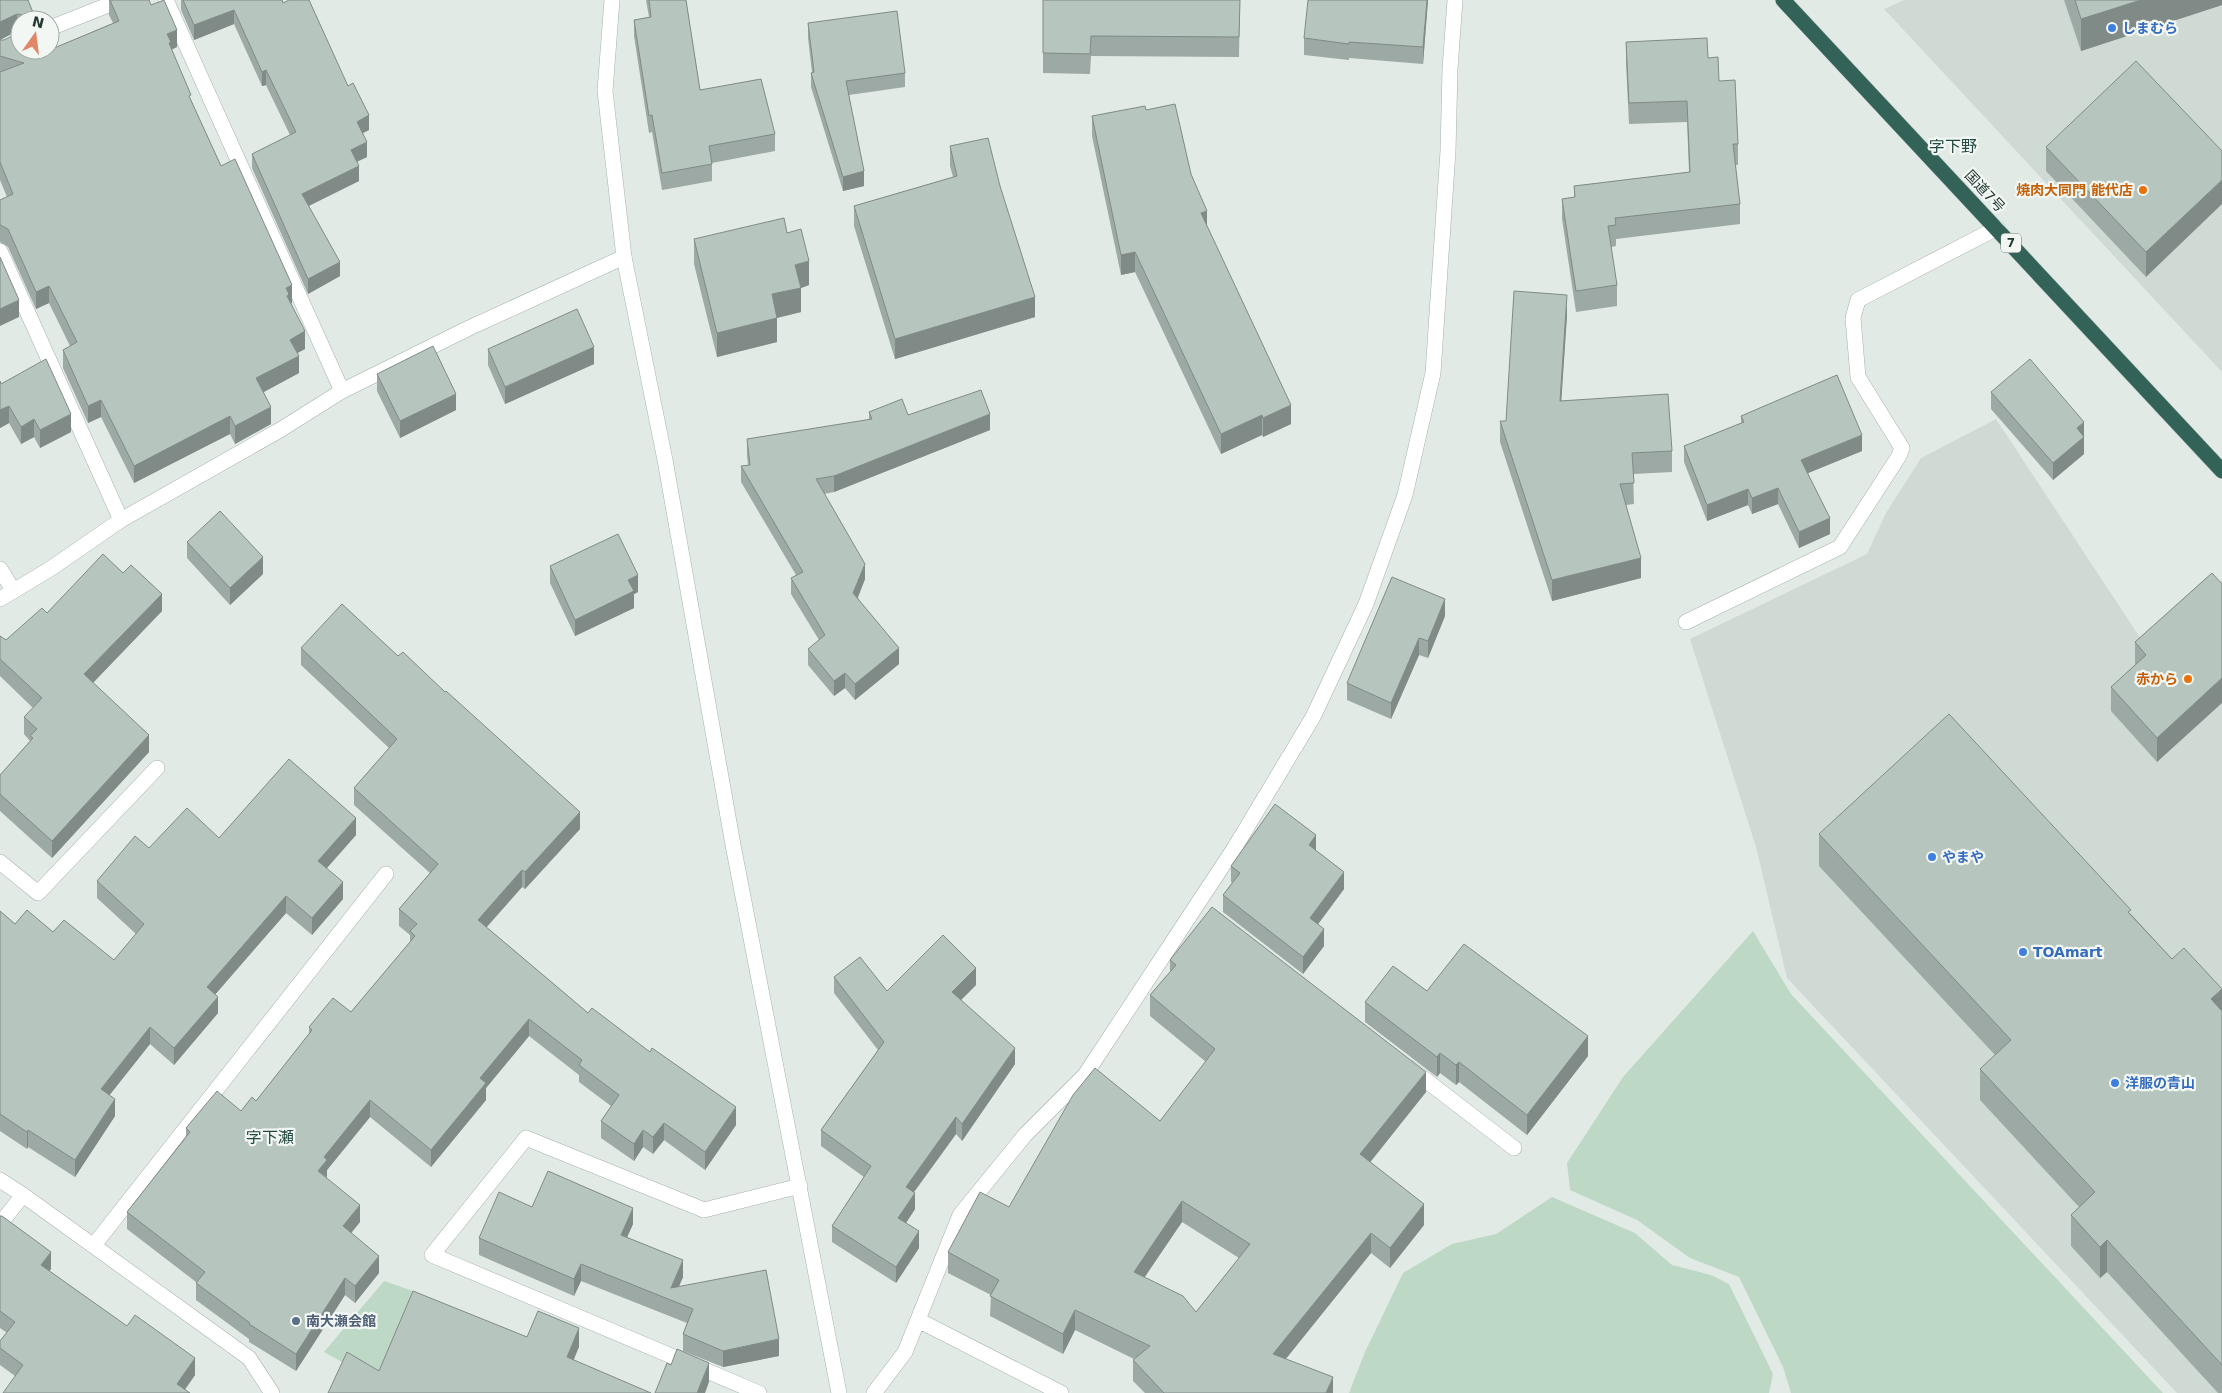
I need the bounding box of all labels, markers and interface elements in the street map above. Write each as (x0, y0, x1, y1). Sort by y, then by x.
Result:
north arrow (10, 10, 60, 60)
text: N (31, 13, 46, 32)
place label: しまむら (2122, 20, 2178, 36)
marker: しまむら (2106, 22, 2118, 34)
district label: 字下野 (1929, 137, 1977, 156)
street label: 国道7号 (1962, 167, 2008, 215)
place label: 焼肉大同門 能代店 (2016, 182, 2133, 198)
marker: 焼肉大同門 能代店 (2137, 184, 2149, 196)
road number: 7 (2001, 234, 2021, 252)
place label: 赤から (2136, 671, 2178, 687)
marker: 赤から (2182, 673, 2194, 685)
place label: やまや (1942, 849, 1984, 865)
marker: やまや (1926, 851, 1938, 863)
place label: TOAmart (2033, 944, 2103, 960)
marker: TOAmart (2017, 946, 2029, 958)
place label: 洋服の青山 (2125, 1075, 2195, 1091)
marker: 洋服の青山 (2109, 1077, 2121, 1089)
district label: 字下瀬 (246, 1128, 294, 1147)
place label: 南大瀬会館 (306, 1313, 376, 1329)
marker: 南大瀬会館 (290, 1315, 302, 1327)

